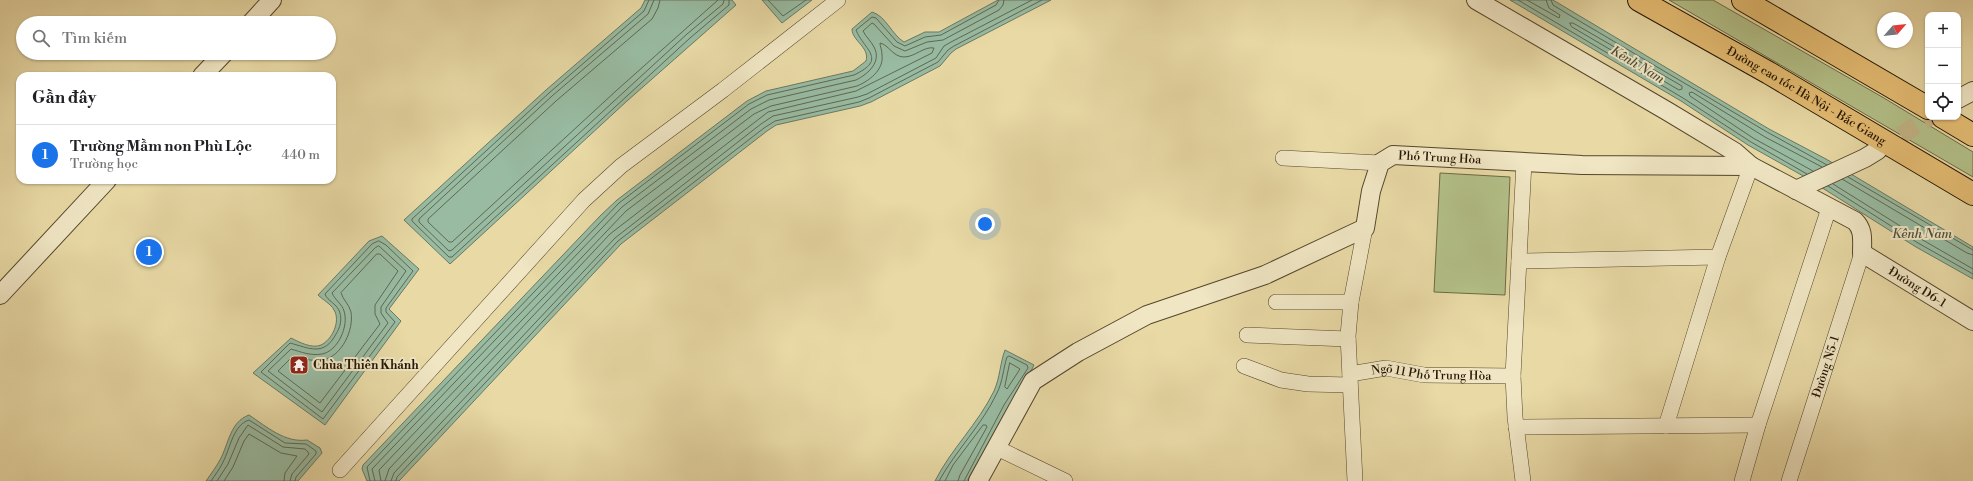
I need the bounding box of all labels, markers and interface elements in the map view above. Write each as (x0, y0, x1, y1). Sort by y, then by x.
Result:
north arrow (1877, 12, 1913, 48)
map controls (1925, 12, 1961, 120)
button: + (1925, 12, 1961, 48)
search box (16, 16, 336, 60)
icon: search (30, 27, 52, 49)
text: Tìm kiếm (62, 29, 127, 48)
water label: Kênh Nam (1608, 43, 1668, 87)
street label: Đường cao tốc Hà Nội - Bắc Giang (1724, 44, 1889, 149)
button: − (1925, 48, 1961, 84)
button: locate (1925, 84, 1961, 120)
text: Gần đây (32, 87, 96, 109)
text: Trường Mầm non Phù Lộc (70, 137, 252, 156)
text: 1 (42, 147, 48, 163)
text: 440 m (282, 147, 320, 163)
street label: Phố Trung Hòa (1398, 148, 1483, 168)
text: Trường học (70, 156, 138, 172)
your location (975, 214, 995, 234)
water label: Kênh Nam (1892, 226, 1952, 242)
pin: 1 (136, 237, 162, 267)
street label: Đường D6-1 (1885, 264, 1950, 311)
street label: Đường N5-1 (1809, 333, 1843, 400)
temple icon: Chùa Thiên Khánh (288, 354, 310, 376)
place label: Chùa Thiên Khánh (313, 358, 419, 373)
street label: Ngõ 11 Phố Trung Hòa (1370, 361, 1492, 384)

